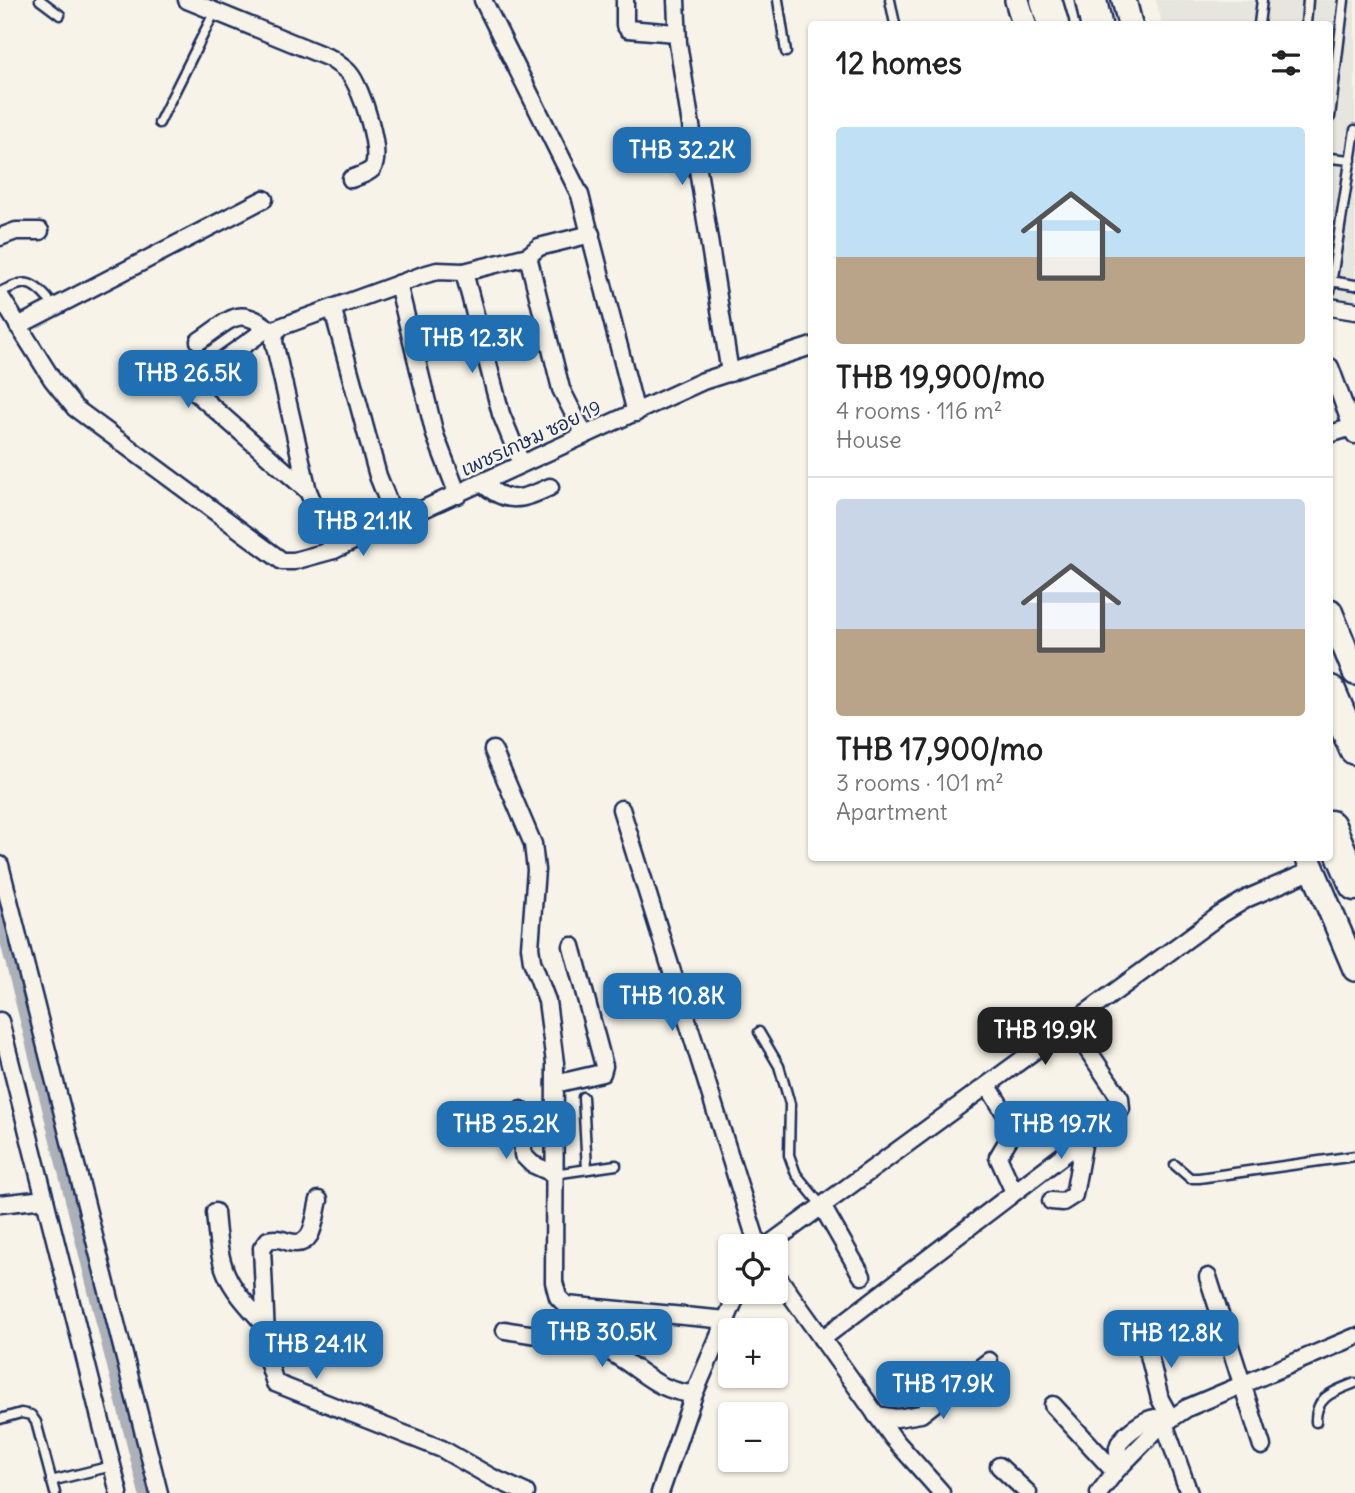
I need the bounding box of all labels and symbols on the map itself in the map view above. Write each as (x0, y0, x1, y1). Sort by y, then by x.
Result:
pin: THB 32.2K (602, 128, 762, 187)
pin: THB 12.3K (392, 316, 552, 375)
pin: THB 26.5K (108, 350, 268, 410)
street label: เพชรเกษม ซอย 19 (457, 395, 605, 481)
pin: THB 21.1K (283, 498, 443, 558)
pin: THB 10.8K (592, 974, 752, 1033)
pin: THB 19.9K (965, 1007, 1125, 1067)
pin: THB 25.2K (426, 1102, 586, 1161)
pin: THB 19.7K (981, 1102, 1141, 1161)
pin: THB 30.5K (522, 1310, 682, 1369)
pin: THB 12.8K (1091, 1310, 1251, 1370)
pin: THB 24.1K (236, 1322, 396, 1381)
pin: THB 17.9K (863, 1362, 1023, 1421)

